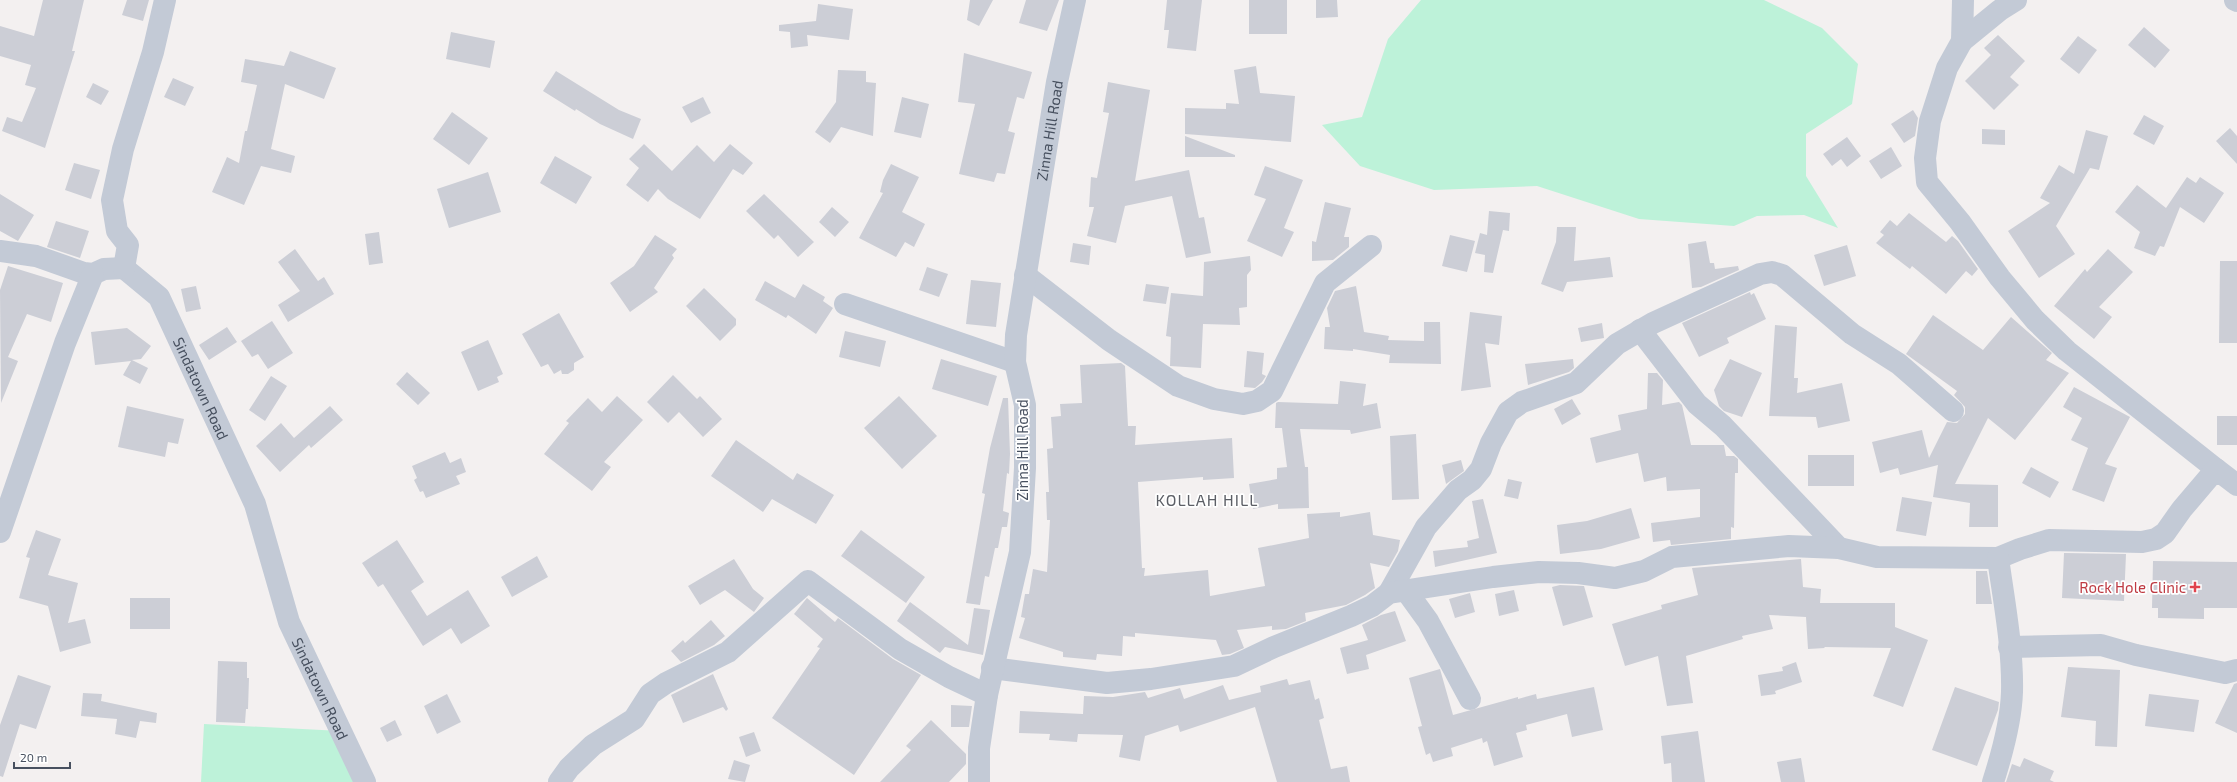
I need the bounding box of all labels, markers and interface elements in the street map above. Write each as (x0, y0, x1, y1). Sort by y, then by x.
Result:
street label: Zinna Hill Road (1032, 79, 1066, 182)
street label: Sindatown Road (170, 334, 233, 442)
street label: Zinna Hill Road (1013, 399, 1031, 501)
district label: KOLLAH HILL (1156, 490, 1258, 509)
place label: Rock Hole Clinic (2079, 578, 2186, 596)
marker: Rock Hole Clinic (2189, 581, 2201, 593)
street label: Sindatown Road (289, 634, 353, 742)
scale bar (14, 744, 70, 770)
text: 20 m (20, 750, 47, 764)

